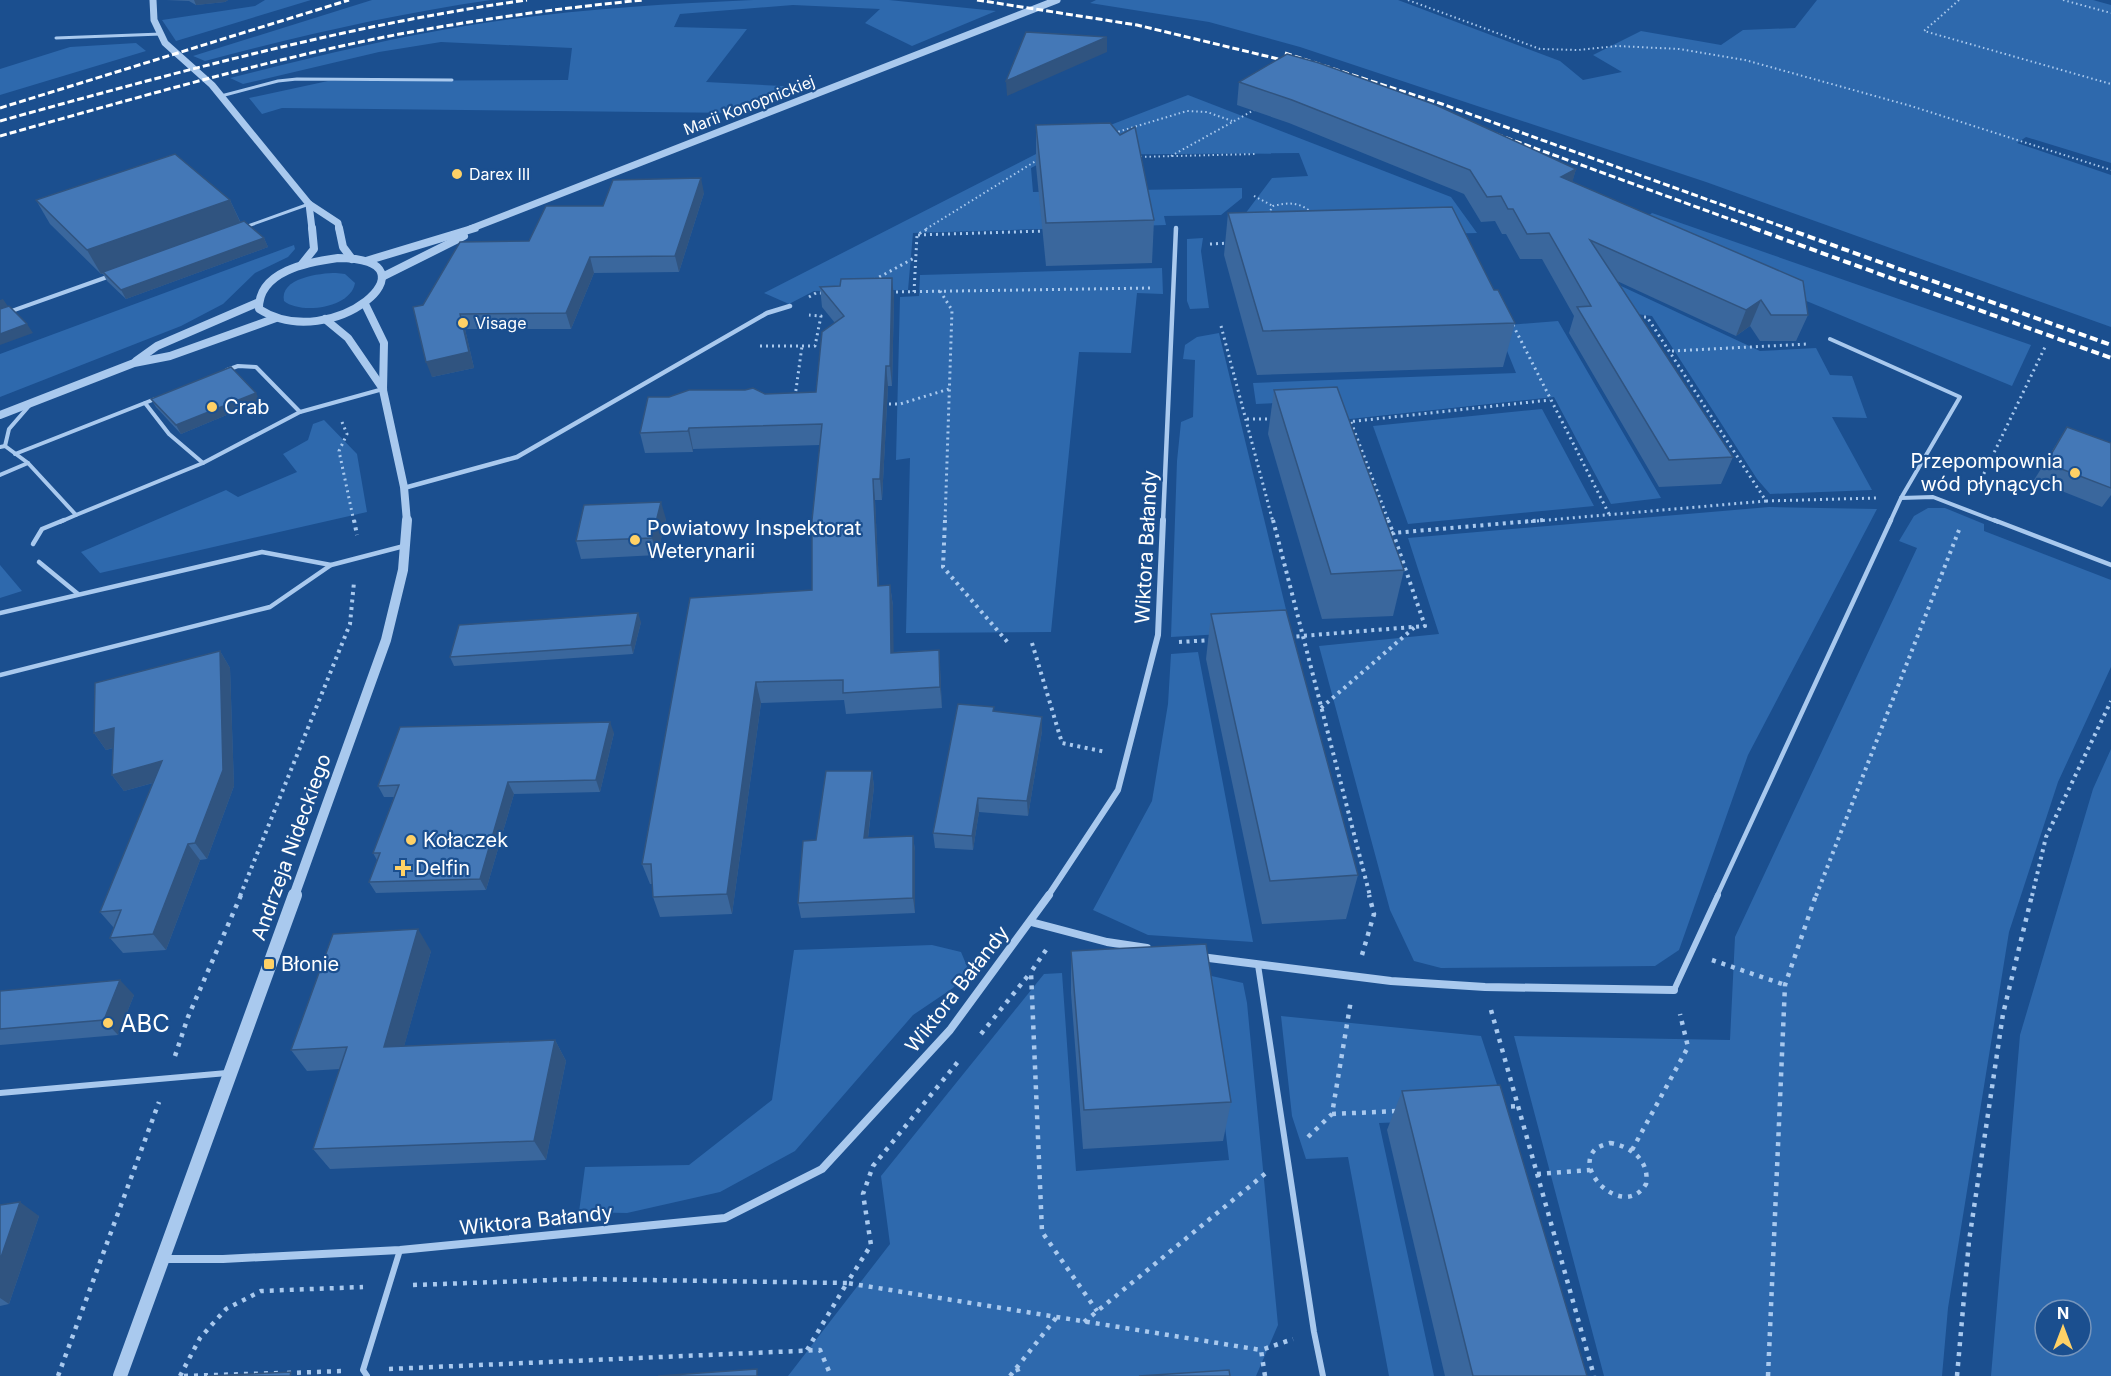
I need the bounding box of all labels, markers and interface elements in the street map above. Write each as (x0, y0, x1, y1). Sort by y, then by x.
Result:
street label: Marii Konopnickiej (681, 71, 817, 139)
place label: Darex III (469, 164, 530, 184)
marker: Darex III (450, 167, 464, 181)
place label: Visage (475, 313, 526, 333)
marker: Visage (456, 316, 470, 330)
place label: Crab (224, 395, 270, 419)
marker: Crab (205, 400, 219, 414)
place label: Przepompownia wód płynących (1910, 449, 2063, 496)
marker: Przepompownia wód płynących (2068, 466, 2082, 480)
street label: Wiktora Bałandy (1130, 469, 1162, 625)
place label: Powiatowy Inspektorat Weterynarii (647, 516, 862, 563)
marker: Powiatowy Inspektorat Weterynarii (628, 533, 642, 547)
street label: Andrzeja Nideckiego (246, 751, 336, 943)
place label: Kołaczek (423, 828, 508, 852)
marker: Kołaczek (404, 833, 418, 847)
place label: Delfin (415, 856, 470, 880)
marker: Delfin (396, 861, 410, 875)
street label: Wiktora Bałandy (900, 921, 1014, 1057)
place label: Błonie (281, 952, 339, 976)
marker: Błonie (262, 957, 276, 971)
place label: ABC (120, 1009, 170, 1038)
marker: ABC (101, 1016, 115, 1030)
street label: Wiktora Bałandy (458, 1200, 614, 1240)
north arrow (2033, 1298, 2093, 1358)
text: N (2057, 1303, 2069, 1323)

